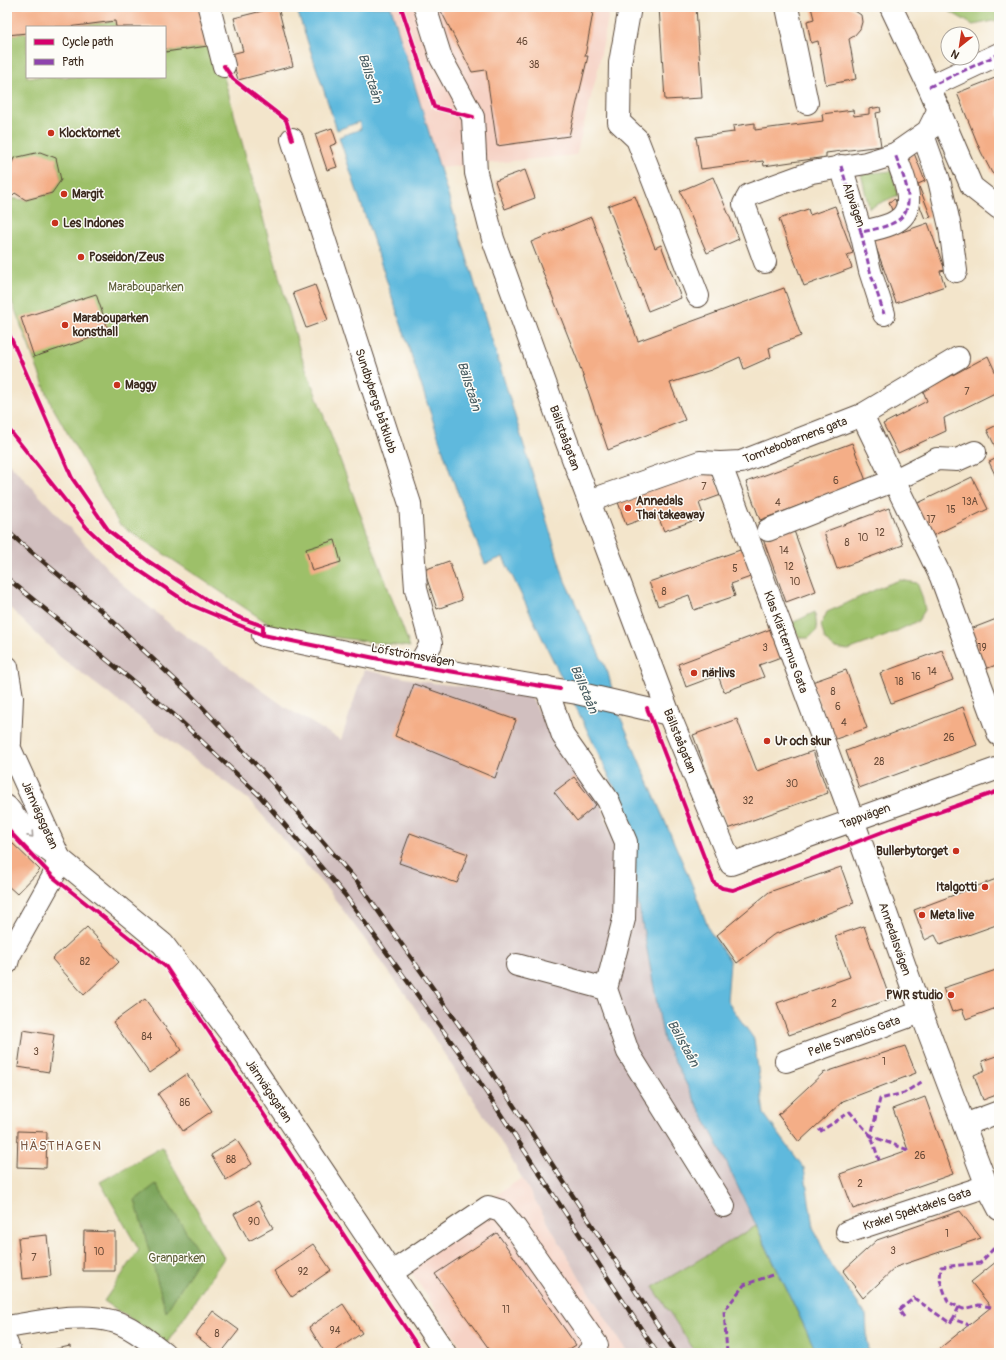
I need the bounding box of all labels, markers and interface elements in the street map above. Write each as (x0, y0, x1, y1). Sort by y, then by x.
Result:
legend (26, 26, 166, 78)
north arrow (940, 26, 980, 66)
text: Cycle path (62, 35, 114, 50)
house number: 46 (516, 36, 528, 48)
text: N (948, 46, 962, 62)
water label: Bällstaån (355, 52, 386, 106)
text: Path (62, 55, 84, 70)
house number: 38 (529, 59, 539, 71)
place label: Klocktornet (59, 126, 121, 141)
marker: Klocktornet (46, 128, 56, 138)
street label: Alpvägen (839, 181, 868, 230)
place label: Margit (72, 187, 105, 202)
marker: Margit (59, 189, 69, 199)
place label: Les Indones (63, 216, 125, 231)
marker: Les Indones (50, 218, 60, 228)
place label: Poseidon/Zeus (89, 250, 165, 265)
marker: Poseidon/Zeus (76, 252, 86, 262)
park label: Marabouparken (108, 280, 184, 295)
place label: Marabouparken konsthall (72, 311, 149, 340)
marker: Marabouparken konsthall (60, 320, 70, 330)
street label: Sundbybergs båtklubb (351, 347, 400, 456)
water label: Bällstaån (454, 360, 485, 414)
place label: Maggy (125, 378, 157, 393)
marker: Maggy (112, 380, 122, 390)
house number: 7 (964, 386, 970, 398)
street label: Bällstaågatan (546, 404, 583, 473)
street label: Tomtebobarnens gata (741, 414, 850, 467)
house number: 6 (833, 475, 839, 487)
house number: 7 (701, 481, 707, 493)
place label: Annedals Thai takeaway (635, 494, 705, 523)
house number: 13A (962, 496, 978, 508)
house number: 4 (775, 497, 781, 509)
marker: Annedals Thai takeaway (623, 503, 633, 513)
house number: 15 (946, 504, 956, 516)
house number: 17 (926, 514, 936, 526)
house number: 12 (875, 527, 885, 539)
house number: 10 (858, 532, 869, 544)
house number: 8 (844, 537, 850, 549)
house number: 14 (779, 545, 789, 557)
house number: 12 (784, 561, 794, 573)
house number: 5 (732, 563, 738, 575)
house number: 10 (790, 576, 801, 588)
house number: 8 (661, 586, 667, 598)
street label: Klas Klättermus Gata (760, 589, 811, 696)
street label: Löfströmsvägen (370, 641, 456, 670)
house number: 3 (762, 642, 768, 654)
house number: 19 (977, 642, 987, 654)
water label: Bällstaån (567, 663, 602, 717)
place label: närlivs (702, 666, 736, 681)
house number: 14 (927, 666, 937, 678)
marker: närlivs (689, 668, 699, 678)
house number: 16 (911, 671, 921, 683)
house number: 18 (895, 676, 903, 688)
house number: 8 (830, 686, 836, 698)
house number: 6 (835, 701, 841, 713)
street label: Bällstaågatan (660, 707, 699, 776)
house number: 4 (841, 717, 847, 729)
house number: 26 (943, 732, 955, 744)
place label: Ur och skur (775, 734, 832, 749)
marker: Ur och skur (762, 736, 772, 746)
house number: 28 (874, 756, 884, 768)
house number: 30 (786, 778, 798, 790)
street label: Järnvägsgatan (18, 779, 61, 852)
house number: 32 (742, 795, 754, 807)
street label: Tappvägen (838, 800, 893, 832)
one-way arrow (26, 830, 33, 838)
place label: Bullerbytorget (876, 844, 949, 859)
marker: Bullerbytorget (951, 846, 961, 856)
place label: Italgotti (936, 880, 977, 895)
marker: Italgotti (980, 882, 990, 892)
street label: Annedalsvägen (875, 901, 914, 978)
place label: Meta live (930, 908, 975, 923)
marker: Meta live (917, 910, 927, 920)
house number: 82 (80, 956, 91, 968)
place label: PWR studio (886, 988, 944, 1003)
marker: PWR studio (946, 990, 956, 1000)
house number: 2 (831, 998, 837, 1010)
street label: Pelle Svanslös Gata (806, 1013, 903, 1060)
water label: Bällstaån (664, 1017, 703, 1070)
house number: 84 (142, 1031, 153, 1043)
house number: 3 (33, 1046, 39, 1058)
house number: 1 (882, 1056, 886, 1068)
street label: Järnvägsgatan (242, 1057, 295, 1126)
house number: 86 (180, 1097, 191, 1109)
district label: HÄSTHAGEN (20, 1138, 102, 1154)
house number: 26 (914, 1150, 926, 1162)
house number: 88 (226, 1154, 236, 1166)
house number: 2 (857, 1178, 863, 1190)
street label: Krakel Spektakels Gata (861, 1185, 974, 1234)
house number: 90 (248, 1216, 260, 1228)
house number: 1 (945, 1228, 949, 1240)
house number: 3 (890, 1245, 896, 1257)
house number: 10 (94, 1246, 105, 1258)
park label: Granparken (148, 1251, 206, 1266)
house number: 7 (31, 1252, 37, 1264)
house number: 92 (298, 1266, 309, 1278)
house number: 11 (502, 1304, 510, 1316)
house number: 94 (330, 1325, 341, 1337)
house number: 8 (214, 1328, 220, 1340)

